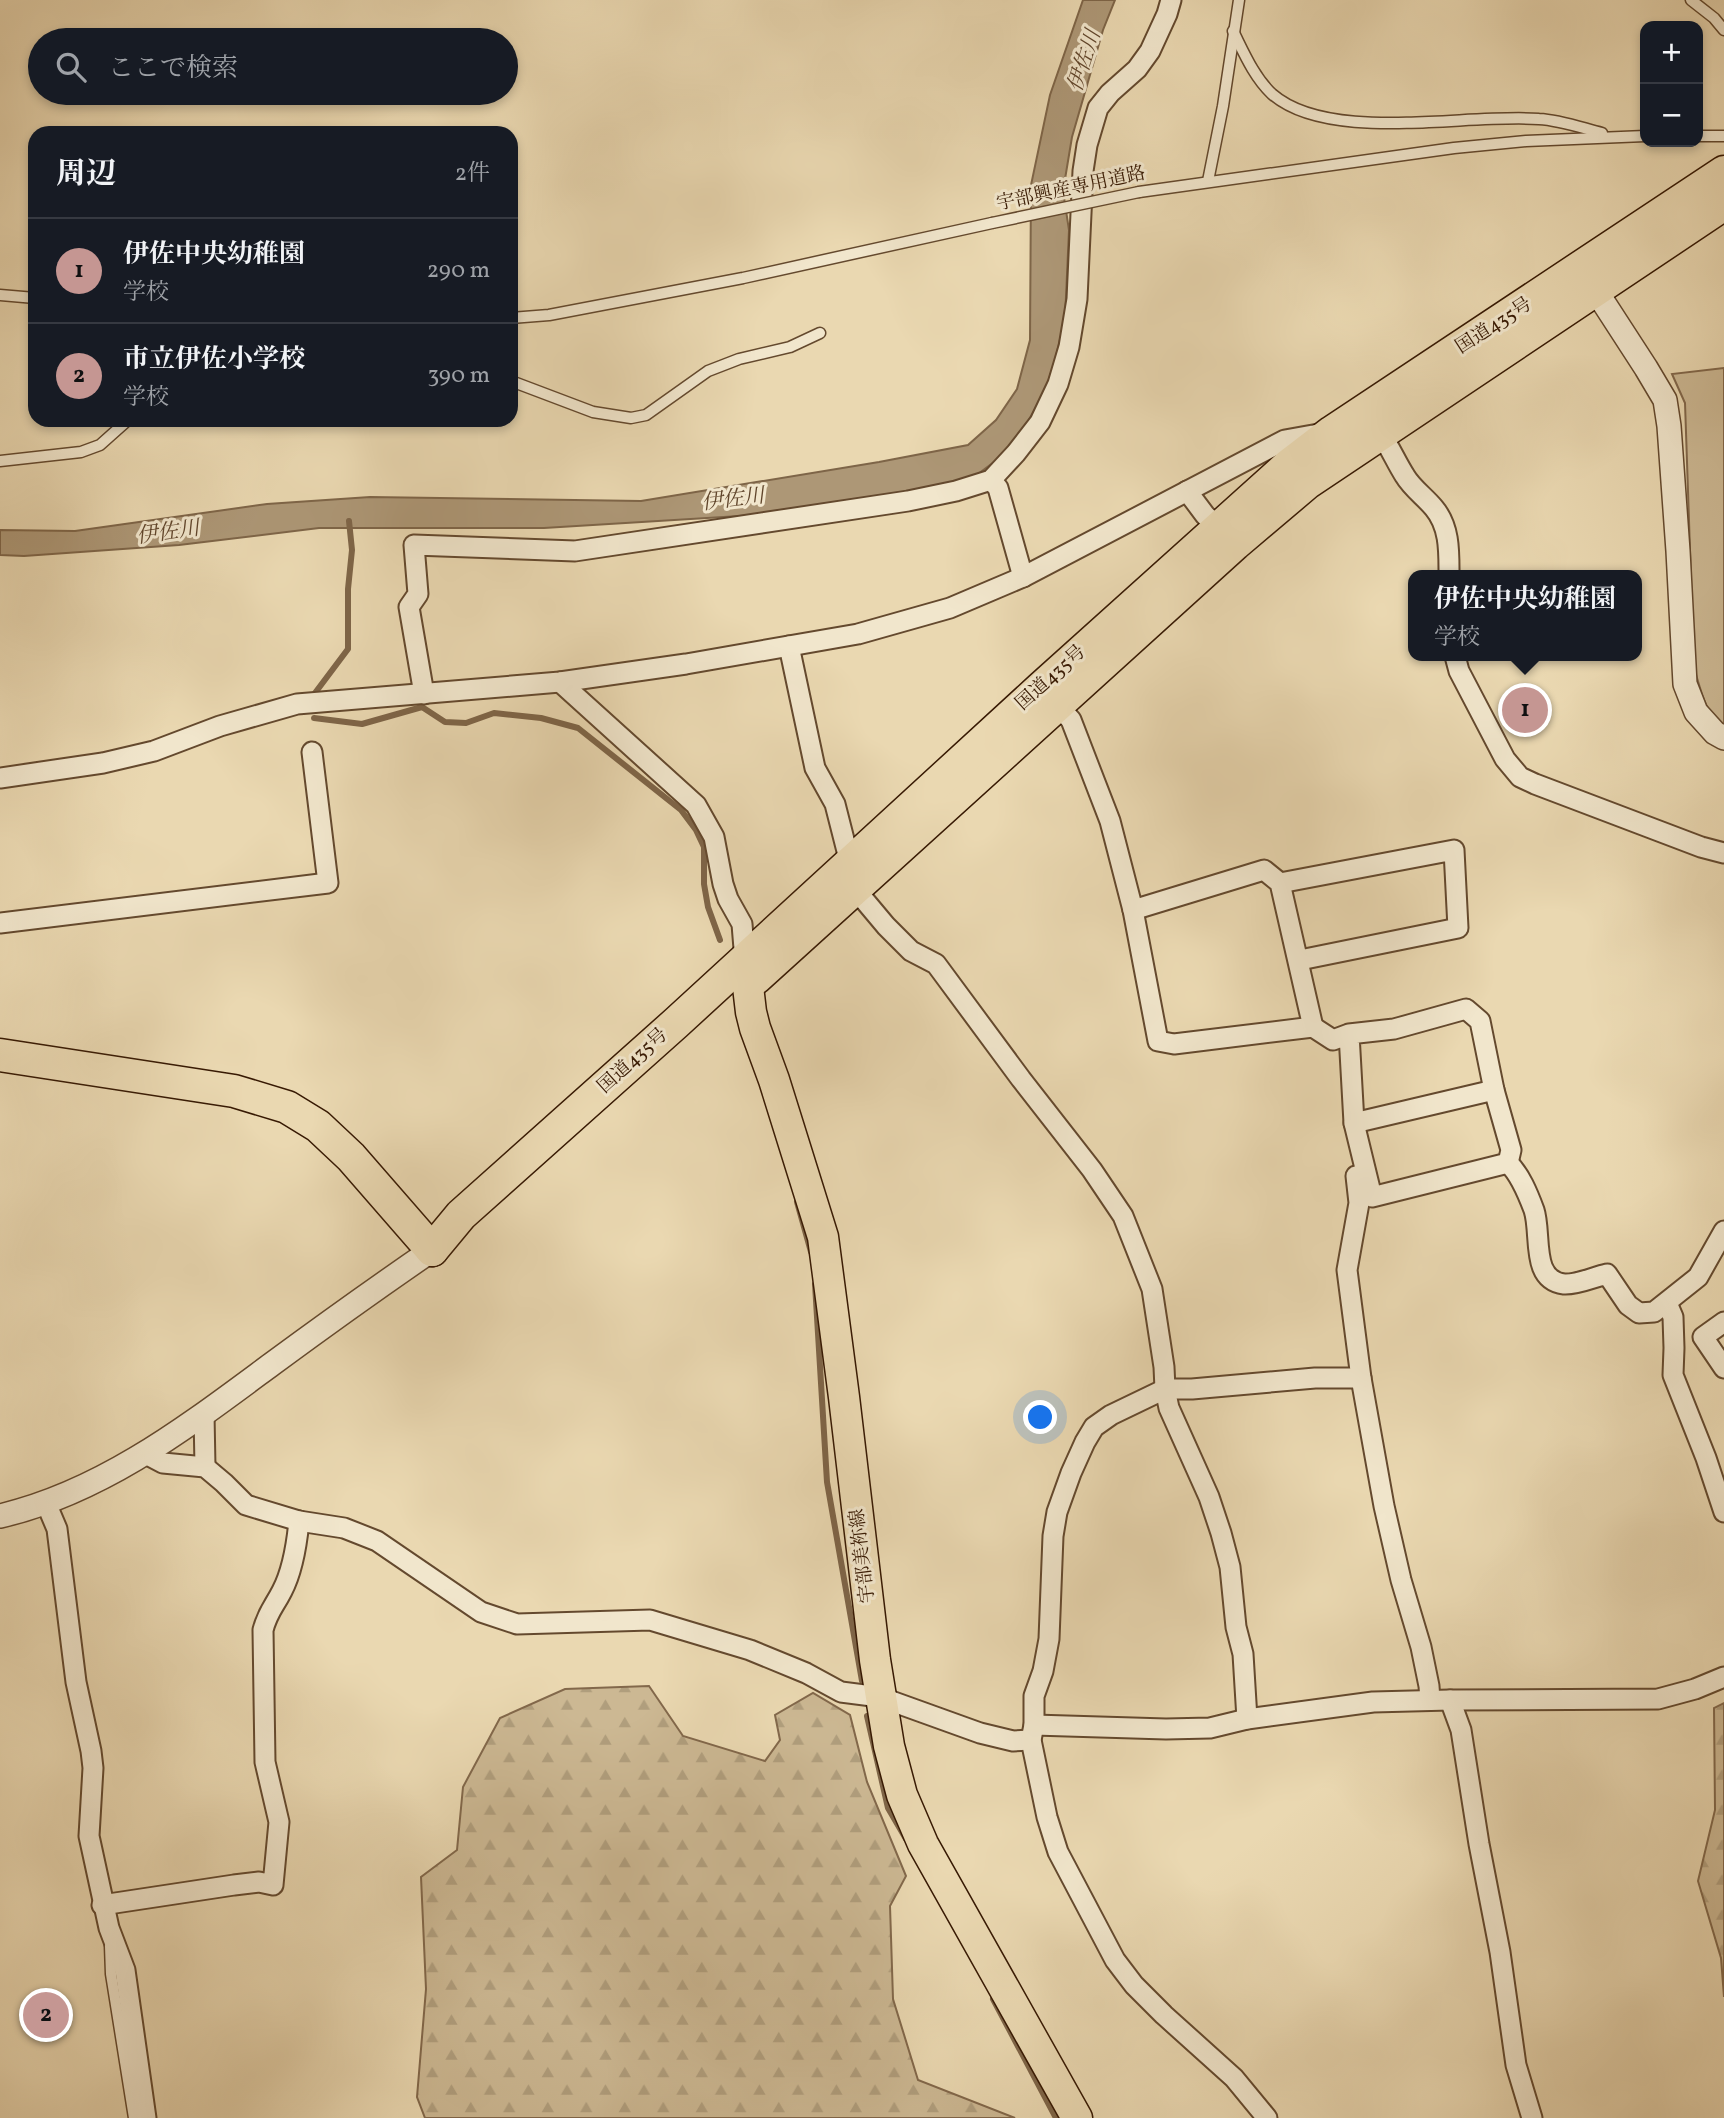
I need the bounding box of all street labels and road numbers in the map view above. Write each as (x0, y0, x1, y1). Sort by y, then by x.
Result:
street label: 宇部興産専用道路 (994, 160, 1148, 218)
street label: 国道435号 (1451, 292, 1537, 360)
street label: 国道435号 (1010, 639, 1092, 717)
street label: 国道435号 (592, 1022, 674, 1100)
street label: 宇部美祢線 (844, 1507, 882, 1605)

